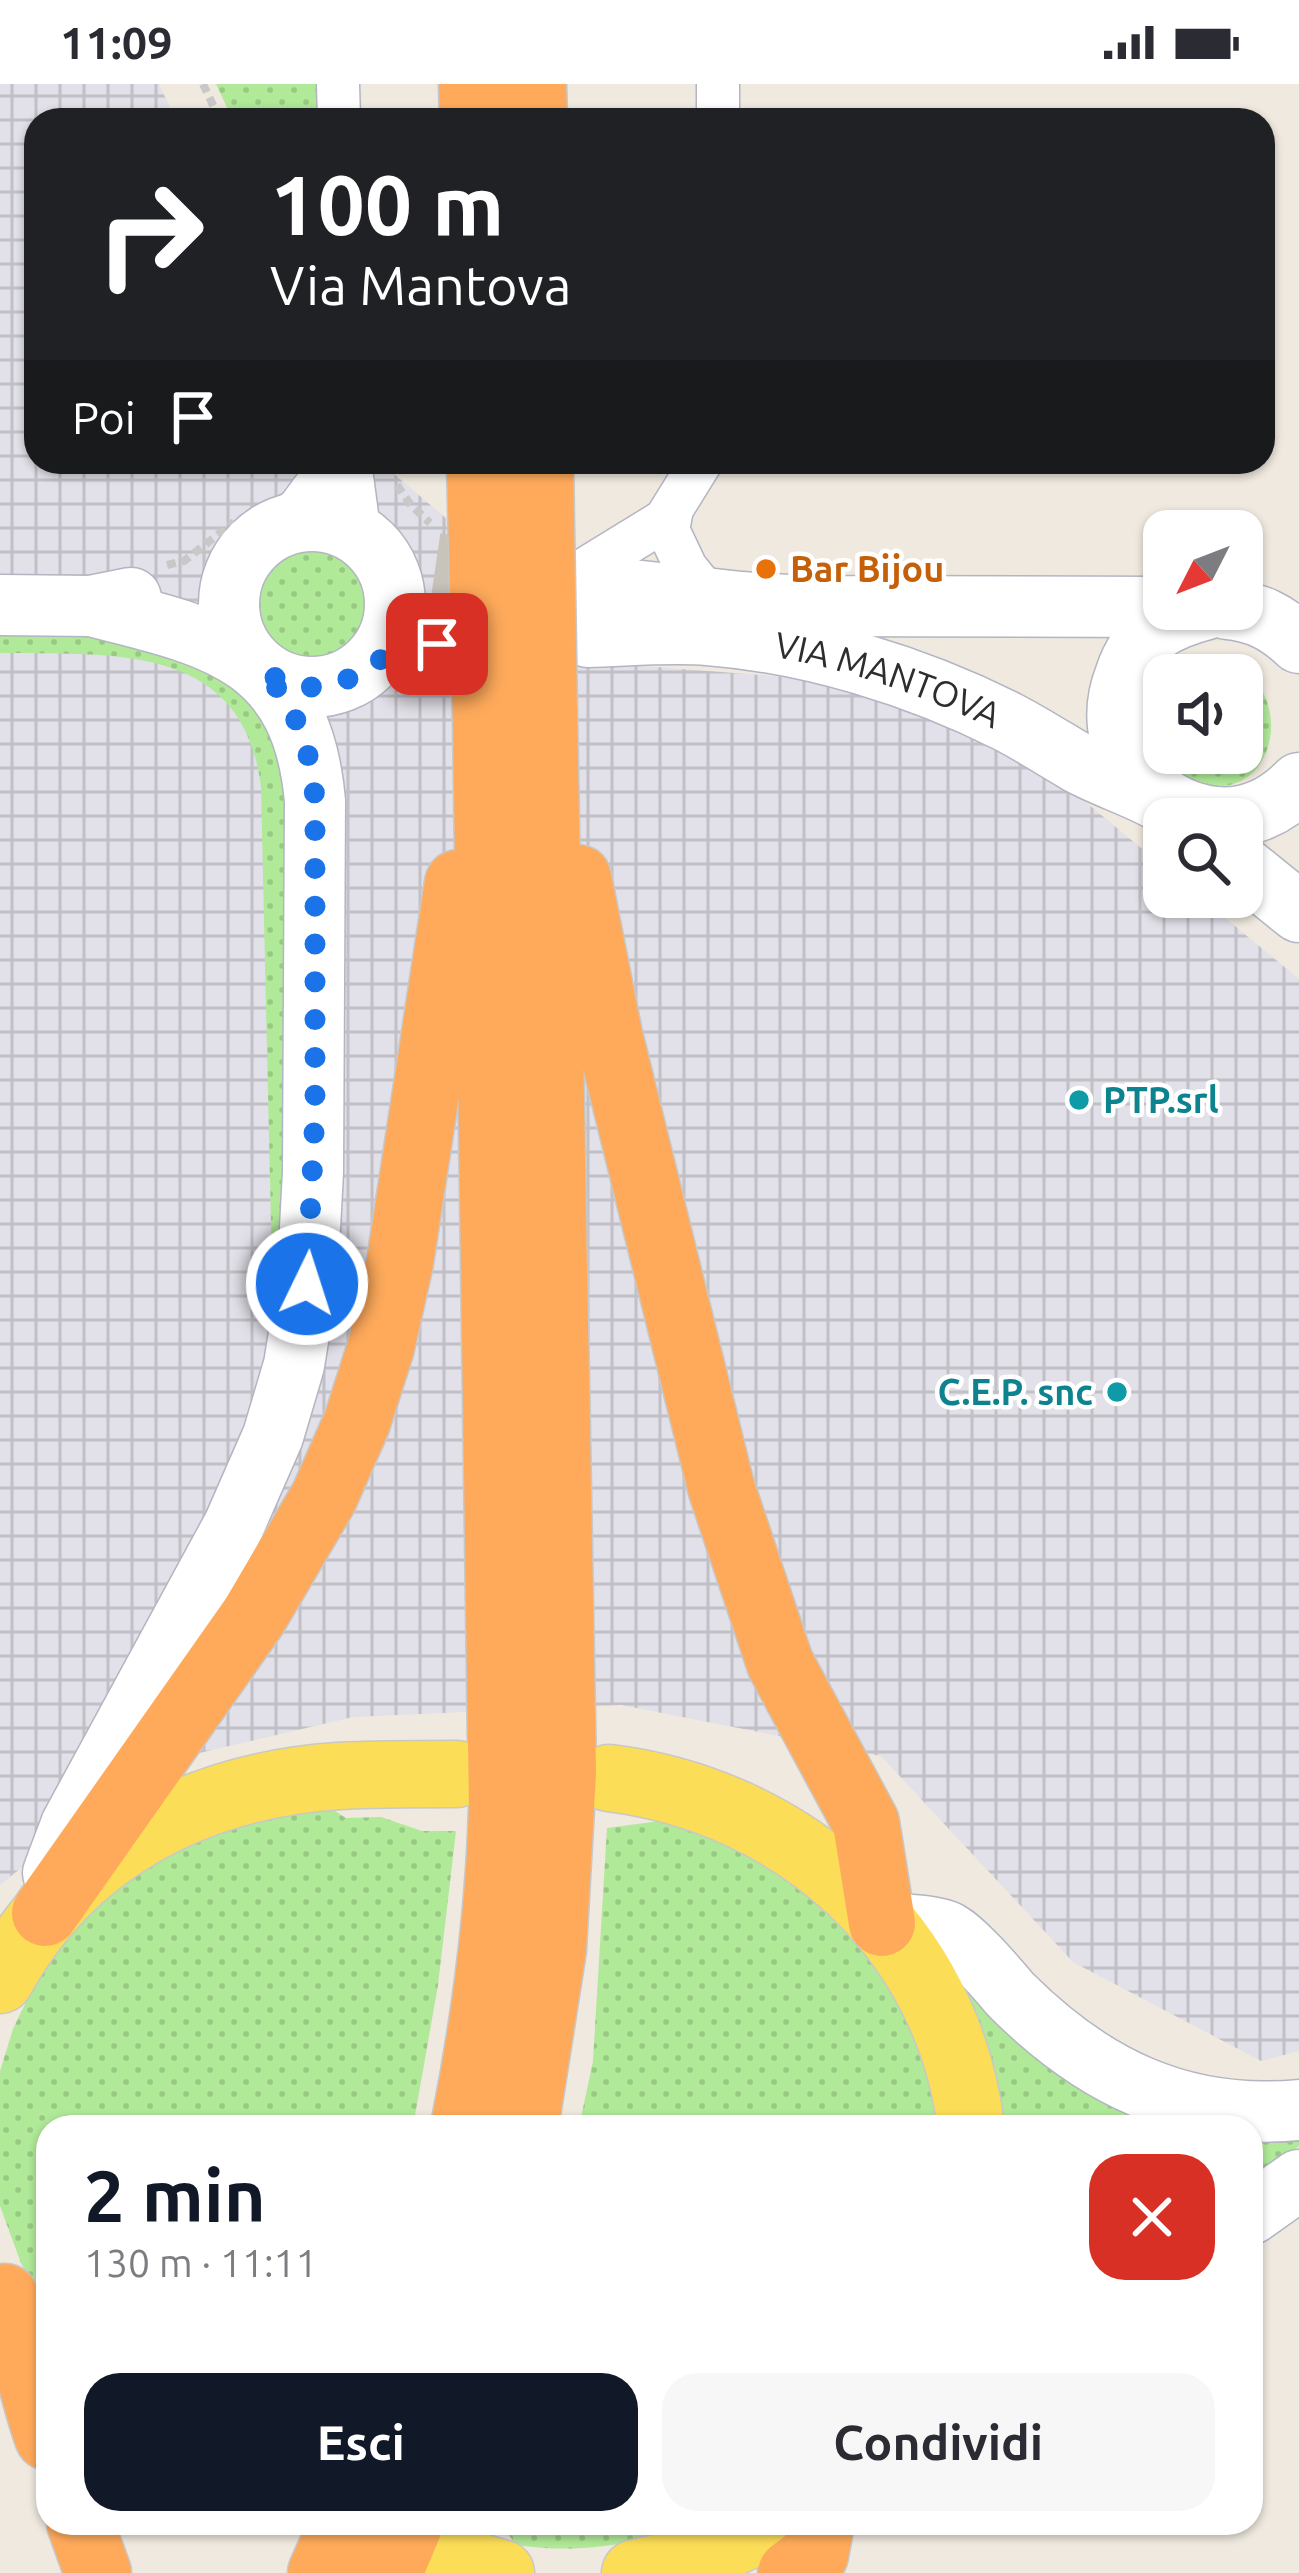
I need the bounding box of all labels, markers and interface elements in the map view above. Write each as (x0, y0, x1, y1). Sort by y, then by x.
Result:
text: 11:09 (60, 17, 173, 68)
icon: right (72, 156, 228, 312)
text: 100 m (270, 157, 504, 251)
text: Via Mantova (270, 255, 571, 315)
icon: arrive (160, 384, 226, 450)
text: Poi (72, 392, 136, 443)
north arrow (1143, 510, 1263, 630)
map controls (1143, 510, 1263, 918)
place label: Bar Bijou (790, 548, 944, 589)
marker: Bar Bijou (753, 556, 779, 582)
pin (386, 593, 488, 695)
icon: arrive (404, 611, 470, 677)
street label: VIA MANTOVA (772, 623, 1008, 736)
button: sound (1143, 654, 1263, 774)
button: search (1143, 798, 1263, 918)
place label: PTP.srl (1103, 1079, 1219, 1120)
marker: PTP.srl (1066, 1087, 1092, 1113)
position arrow (244, 1221, 370, 1347)
place label: C.E.P. snc (938, 1371, 1093, 1412)
marker: C.E.P. snc (1104, 1379, 1130, 1405)
button: close (1089, 2154, 1215, 2280)
text: 2 min (84, 2155, 266, 2236)
text: 130 m · 11:11 (84, 2241, 318, 2284)
button: Esci (84, 2373, 638, 2511)
button: Condividi (662, 2373, 1215, 2511)

